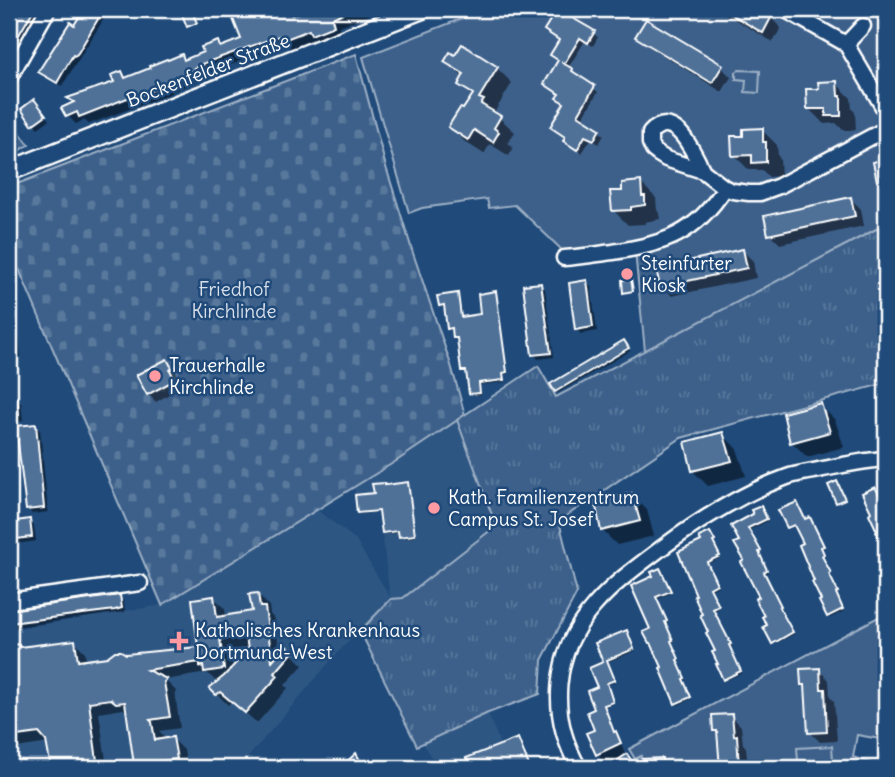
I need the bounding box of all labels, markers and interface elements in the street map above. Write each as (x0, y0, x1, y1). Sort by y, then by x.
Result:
street label: Bockenfelder Straße (123, 28, 293, 112)
place label: Steinfurter Kiosk (641, 251, 732, 297)
marker: Steinfurter Kiosk (619, 266, 635, 282)
park label: Friedhof Kirchlinde (191, 277, 277, 323)
place label: Trauerhalle Kirchlinde (169, 353, 266, 399)
marker: Trauerhalle Kirchlinde (147, 368, 163, 384)
place label: Kath. Familienzentrum Campus St. Josef (448, 485, 639, 531)
marker: Kath. Familienzentrum Campus St. Josef (426, 500, 442, 516)
place label: Katholisches Krankenhaus Dortmund-West (195, 618, 420, 664)
marker: Katholisches Krankenhaus Dortmund-West (169, 631, 189, 651)

